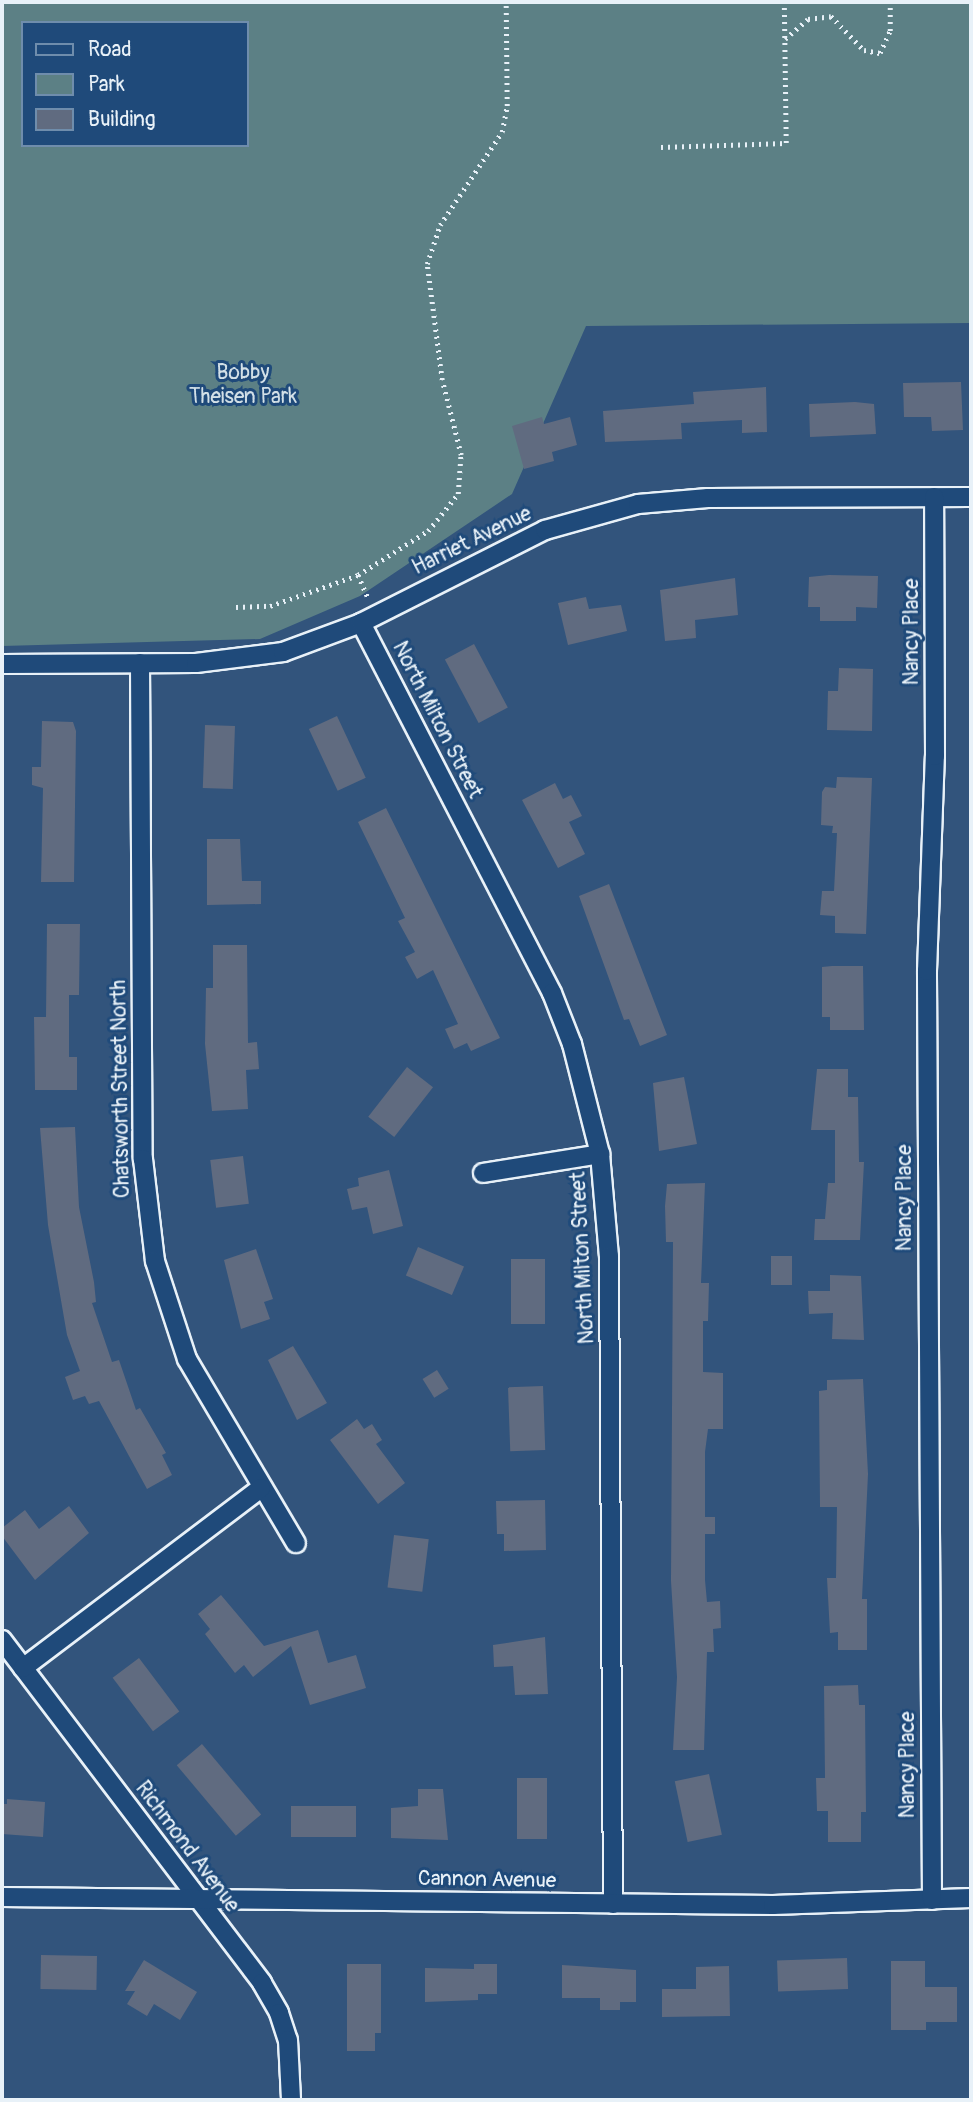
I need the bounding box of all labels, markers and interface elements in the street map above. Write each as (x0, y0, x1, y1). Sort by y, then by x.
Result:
legend (21, 21, 248, 147)
text: Road (88, 36, 132, 63)
text: Park (88, 71, 125, 98)
text: Building (88, 106, 155, 133)
park label: Bobby Theisen Park (189, 360, 297, 410)
street label: Harriet Avenue (408, 501, 536, 581)
street label: Nancy Place (899, 579, 925, 685)
street label: North Milton Street (387, 637, 487, 803)
street label: Chatsworth Street North (106, 980, 136, 1198)
street label: Nancy Place (892, 1145, 918, 1251)
street label: North Milton Street (566, 1171, 600, 1345)
street label: Nancy Place (895, 1712, 921, 1818)
street label: Richmond Avenue (130, 1777, 244, 1917)
street label: Cannon Avenue (418, 1866, 556, 1894)

